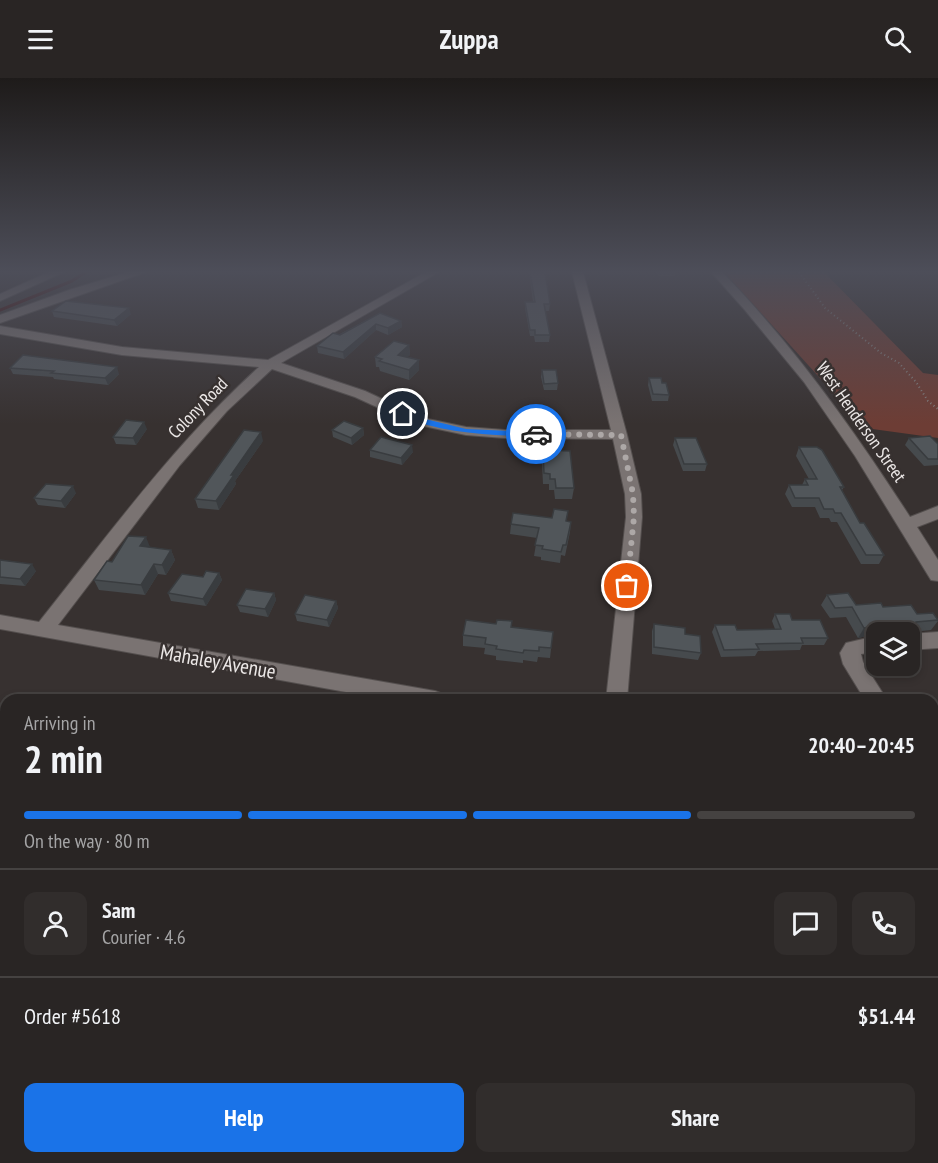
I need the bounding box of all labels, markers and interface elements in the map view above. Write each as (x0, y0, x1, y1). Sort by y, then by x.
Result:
text: Zuppa (439, 22, 499, 56)
icon: menu (24, 23, 57, 56)
icon: search (881, 23, 914, 56)
street label: West Henderson Street (811, 357, 911, 486)
street label: Colony Road (163, 372, 232, 443)
pin (377, 388, 428, 439)
icon: home (386, 397, 419, 430)
courier (506, 404, 566, 464)
icon: car (520, 418, 553, 451)
pin (601, 560, 652, 611)
icon: bag (610, 569, 643, 602)
map controls (866, 622, 920, 676)
button: layers (866, 622, 920, 676)
street label: Mahaley Avenue (158, 638, 278, 685)
text: Arriving in (24, 710, 96, 736)
text: 20:40–20:45 (808, 731, 915, 759)
text: 2 min (24, 733, 103, 784)
text: On the way · 80 m (24, 828, 150, 854)
button: person (24, 892, 87, 955)
button: chat (774, 892, 837, 955)
button: phone (852, 892, 915, 955)
text: Sam (102, 896, 135, 924)
text: Courier · 4.6 (102, 924, 186, 950)
text: Order #5618 (24, 1002, 121, 1030)
text: $51.44 (858, 1002, 915, 1030)
button: Help (24, 1083, 464, 1152)
button: Share (476, 1083, 915, 1152)

